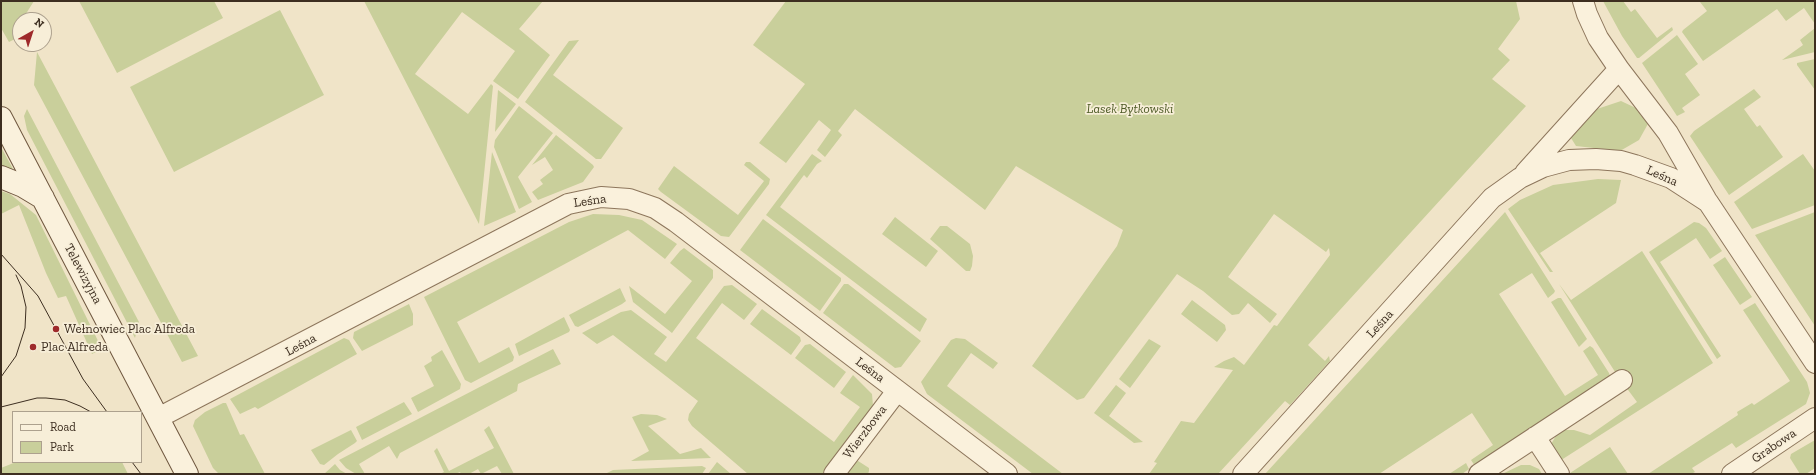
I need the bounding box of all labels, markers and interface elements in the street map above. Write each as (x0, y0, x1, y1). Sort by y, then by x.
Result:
north arrow (12, 12, 52, 52)
text: N (32, 15, 47, 31)
park label: Lasek Bytkowski (1087, 101, 1173, 117)
street label: Leśna (1644, 162, 1680, 190)
street label: Leśna (573, 191, 607, 211)
street label: Telewizyjna (61, 241, 105, 307)
street label: Leśna (1363, 307, 1397, 341)
place label: Wełnowiec Plac Alfreda (64, 321, 195, 337)
marker: Wełnowiec Plac Alfreda (51, 324, 61, 334)
street label: Leśna (283, 330, 319, 360)
place label: Plac Alfreda (41, 339, 108, 355)
marker: Plac Alfreda (28, 342, 38, 352)
street label: Leśna (852, 354, 888, 386)
street label: Wierzbowa (840, 402, 890, 462)
legend (12, 411, 142, 463)
text: Road (50, 420, 76, 434)
street label: Grabowa (1749, 425, 1799, 467)
text: Park (50, 440, 74, 454)

